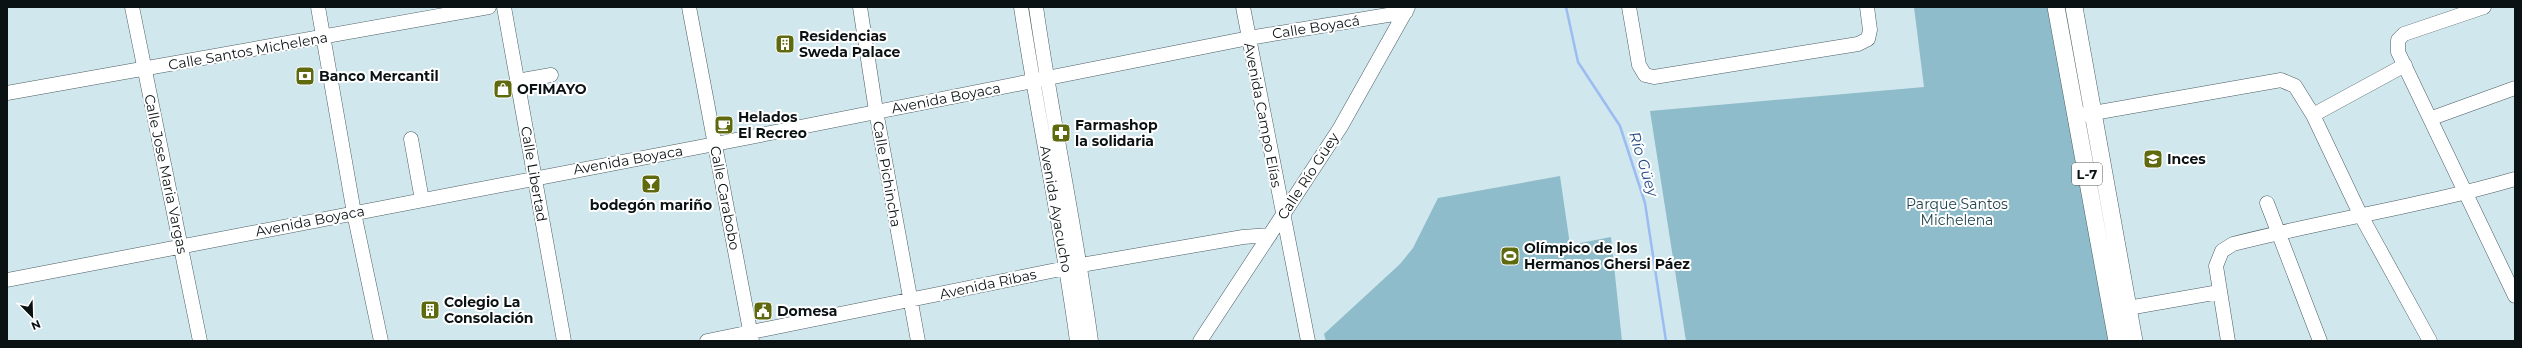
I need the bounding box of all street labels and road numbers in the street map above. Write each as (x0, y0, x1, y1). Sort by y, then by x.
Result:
street label: Calle Boyacá (1271, 11, 1361, 43)
street label: Calle Santos Michelena (167, 28, 329, 74)
street label: Avenida Campo Elías (1240, 41, 1286, 189)
street label: Avenida Boyaca (890, 79, 1002, 117)
street label: Calle Jose Maria Vargas (140, 93, 192, 256)
street label: Calle Pichincha (869, 119, 905, 229)
street label: Calle Libertad (517, 125, 551, 223)
street label: Calle Río Güey (1273, 129, 1343, 223)
street label: Avenida Boyaca (572, 141, 684, 179)
street label: Calle Carabobo (706, 144, 744, 252)
street label: Avenida Ayacucho (1036, 144, 1076, 274)
road number: L-7 (2072, 163, 2102, 185)
street label: Avenida Boyaca (254, 202, 366, 240)
street label: Avenida Ribas (938, 265, 1038, 303)

